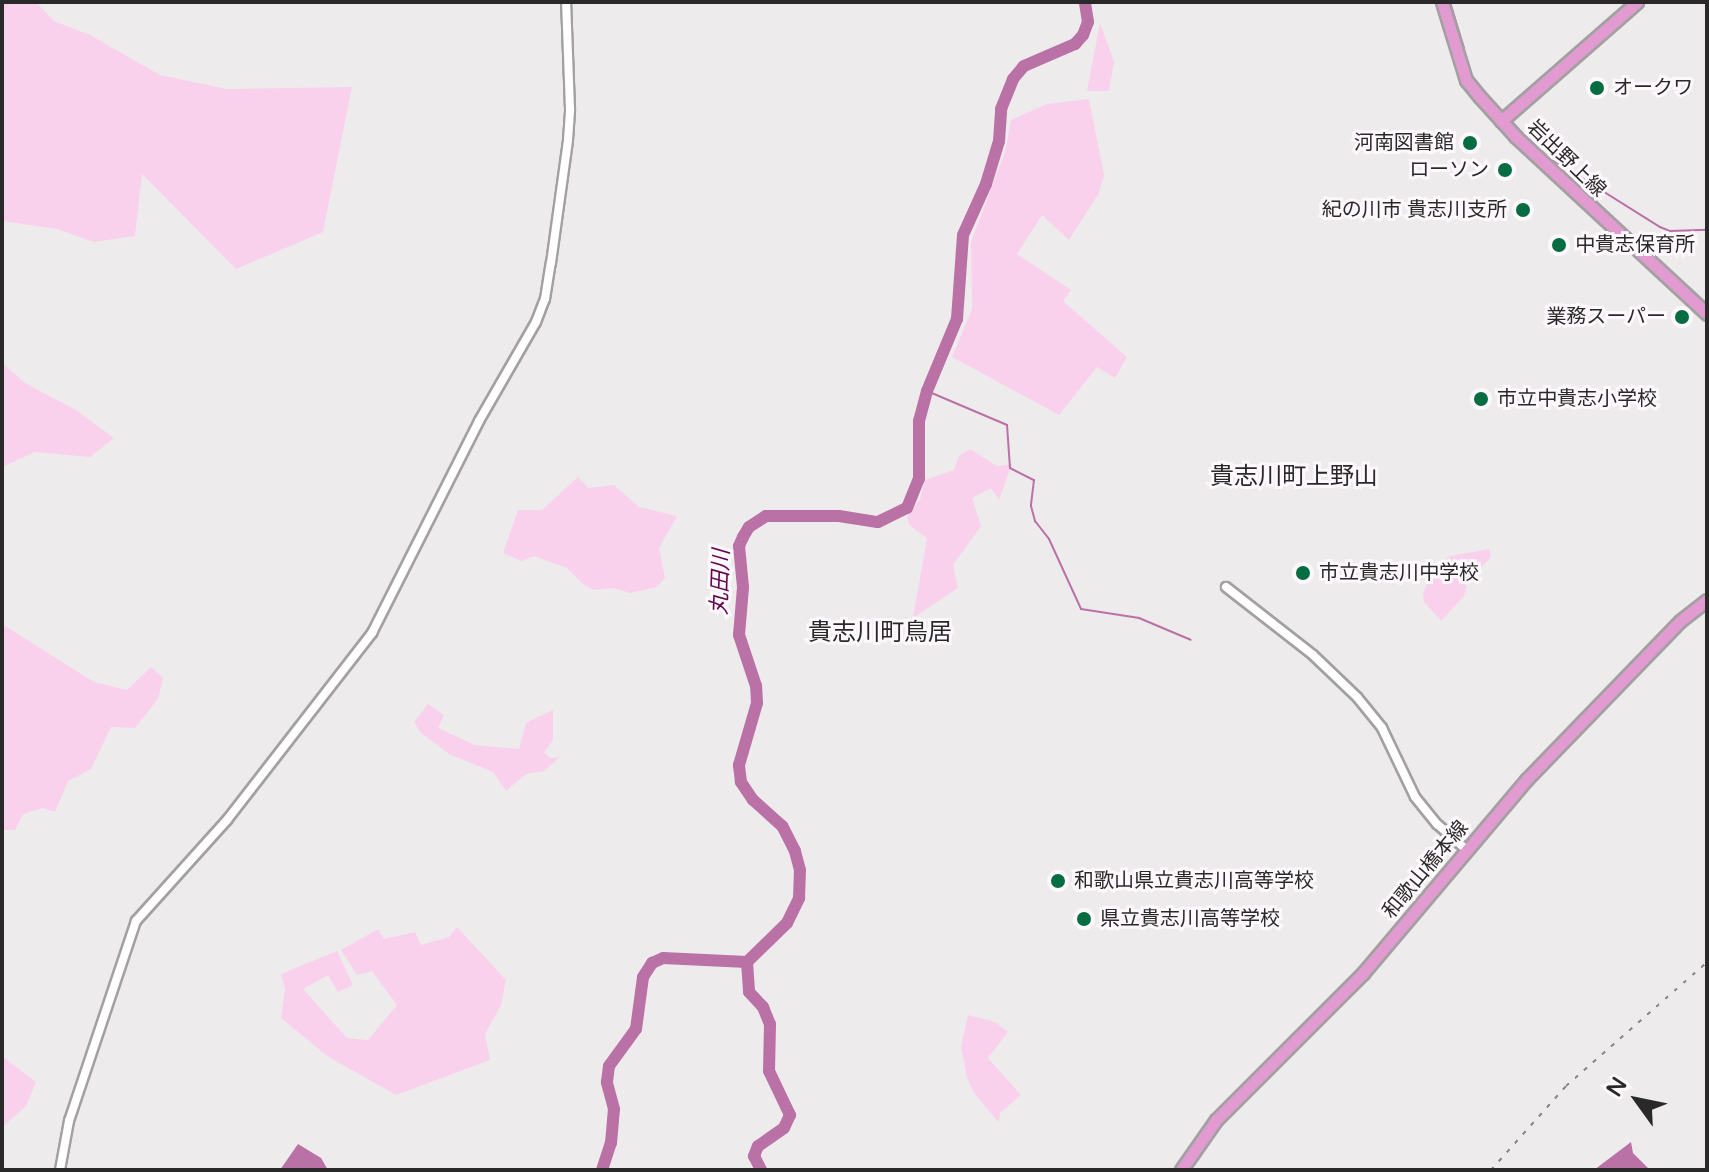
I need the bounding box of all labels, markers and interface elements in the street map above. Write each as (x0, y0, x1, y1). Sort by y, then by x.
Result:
place label: オークワ (1613, 76, 1693, 100)
marker: オークワ (1588, 79, 1606, 97)
street label: 岩出野上線 (1522, 116, 1610, 202)
place label: 河南図書館 (1354, 131, 1454, 155)
marker: 河南図書館 (1461, 134, 1479, 152)
place label: ローソン (1409, 158, 1489, 182)
marker: ローソン (1496, 161, 1514, 179)
place label: 紀の川市 貴志川支所 (1322, 198, 1507, 222)
marker: 紀の川市 貴志川支所 (1514, 201, 1532, 219)
place label: 中貴志保育所 (1575, 233, 1695, 257)
marker: 中貴志保育所 (1550, 236, 1568, 254)
place label: 業務スーパー (1546, 305, 1666, 329)
marker: 業務スーパー (1673, 308, 1691, 326)
place label: 市立中貴志小学校 (1497, 387, 1657, 411)
marker: 市立中貴志小学校 (1472, 390, 1490, 408)
district label: 貴志川町上野山 (1210, 463, 1378, 491)
water label: 丸田川 (707, 549, 735, 615)
place label: 市立貴志川中学校 (1319, 561, 1479, 585)
marker: 市立貴志川中学校 (1294, 564, 1312, 582)
district label: 貴志川町鳥居 (808, 619, 952, 647)
street label: 和歌山橋本線 (1378, 816, 1474, 924)
place label: 和歌山県立貴志川高等学校 (1074, 869, 1314, 893)
marker: 和歌山県立貴志川高等学校 (1049, 872, 1067, 890)
place label: 県立貴志川高等学校 (1100, 907, 1280, 931)
marker: 県立貴志川高等学校 (1075, 910, 1093, 928)
north arrow (1597, 1060, 1677, 1140)
text: N (1601, 1072, 1633, 1101)

